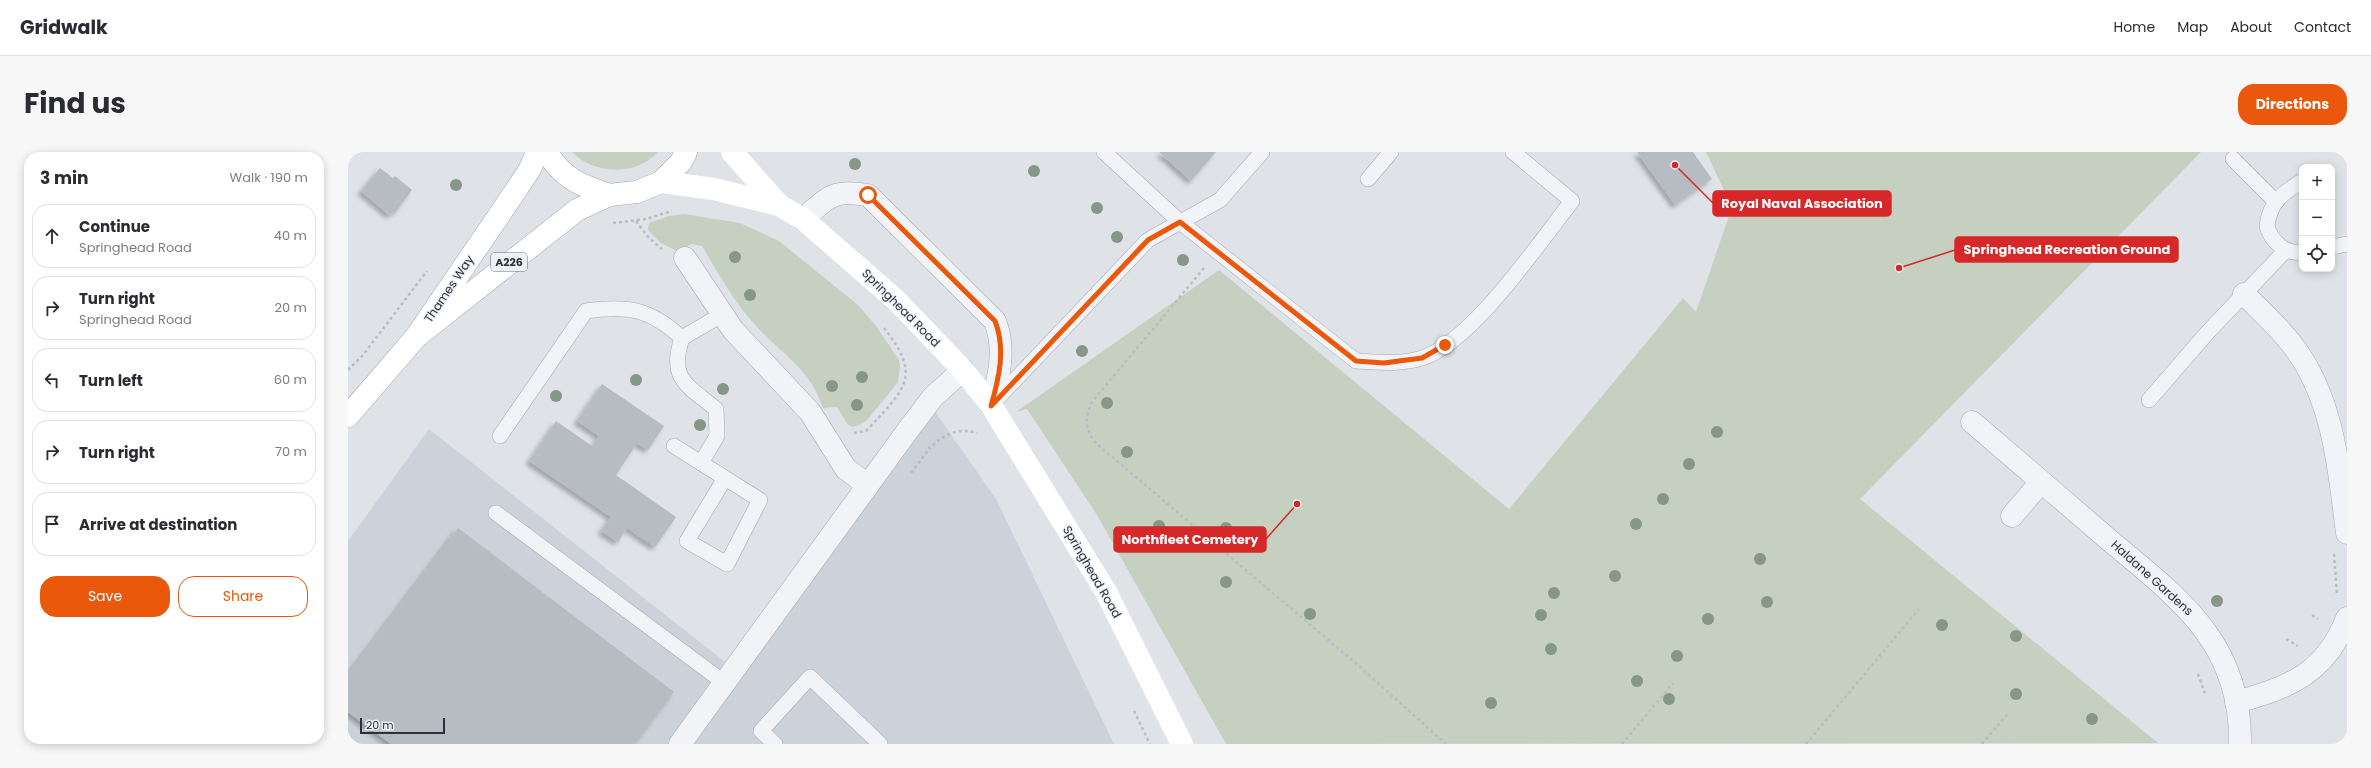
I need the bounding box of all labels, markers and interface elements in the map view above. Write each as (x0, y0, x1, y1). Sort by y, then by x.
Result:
text: Gridwalk (20, 14, 108, 41)
text: Home (2113, 17, 2155, 37)
text: Map (2177, 17, 2208, 37)
text: About (2230, 17, 2272, 37)
text: Contact (2294, 17, 2351, 37)
text: Find us (24, 84, 126, 123)
button: Directions (2238, 84, 2347, 125)
map controls (2299, 164, 2335, 272)
button: + (2299, 164, 2335, 200)
text: 3 min (40, 166, 88, 190)
text: Walk · 190 m (230, 168, 308, 187)
route start (859, 186, 877, 204)
callout: Royal Naval Association (1713, 191, 1891, 216)
text: Royal Naval Association (1721, 194, 1883, 213)
button: − (2299, 200, 2335, 236)
text: Continue (79, 216, 150, 237)
icon: ahead (41, 225, 63, 247)
text: 40 m (274, 226, 307, 245)
button: locate (2299, 236, 2335, 272)
callout: Springhead Recreation Ground (1955, 237, 2178, 262)
text: Springhead Road (79, 238, 192, 257)
text: Springhead Recreation Ground (1964, 240, 2171, 259)
street label: Thames Way (420, 251, 478, 326)
road number: A226 (491, 253, 527, 271)
street label: Springhead Road (859, 265, 944, 350)
text: Turn right (79, 288, 155, 309)
icon: right (41, 297, 63, 319)
text: 20 m (274, 298, 307, 317)
text: Springhead Road (79, 310, 192, 329)
route end (1436, 336, 1454, 354)
icon: left (41, 369, 63, 391)
text: Turn left (79, 370, 143, 391)
text: 60 m (274, 370, 307, 389)
icon: right (41, 441, 63, 463)
text: Turn right (79, 442, 155, 463)
text: 70 m (275, 442, 307, 461)
icon: arrive (41, 513, 63, 535)
text: Arrive at destination (79, 514, 237, 535)
street label: Springhead Road (1059, 522, 1126, 621)
callout: Northfleet Cemetery (1114, 527, 1266, 552)
text: Northfleet Cemetery (1122, 530, 1259, 549)
street label: Haldane Gardens (2108, 536, 2197, 619)
button: Save (40, 576, 170, 617)
button: Share (178, 576, 308, 617)
scale bar (360, 716, 445, 735)
text: 20 m (366, 717, 394, 733)

